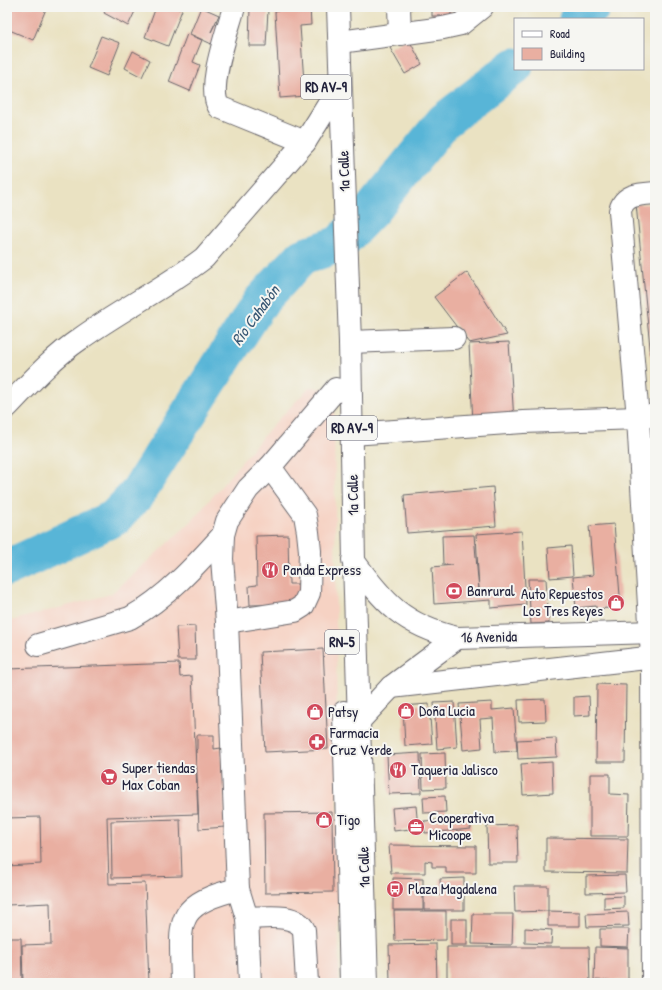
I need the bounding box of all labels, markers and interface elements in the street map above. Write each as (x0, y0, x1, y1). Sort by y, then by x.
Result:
legend (514, 18, 644, 70)
text: Road (550, 25, 570, 42)
text: Building (550, 45, 585, 62)
road number: RD AV-9 (301, 75, 351, 99)
street label: 1a Calle (332, 150, 355, 192)
water label: Río Cahabón (226, 279, 285, 349)
road number: RD AV-9 (327, 416, 377, 440)
street label: 1a Calle (342, 474, 363, 516)
place label: Panda Express (283, 559, 361, 580)
restaurant icon: Panda Express (260, 560, 280, 580)
place label: Banrural (467, 580, 515, 601)
bank icon: Banrural (444, 581, 464, 601)
place label: Auto Repuestos Los Tres Reyes (521, 583, 603, 621)
shop icon: Auto Repuestos Los Tres Reyes (606, 593, 626, 613)
street label: 16 Avenida (461, 626, 517, 647)
road number: RN-5 (325, 630, 359, 654)
place label: Doña Lucia (419, 700, 475, 721)
place label: Patsy (328, 701, 358, 722)
shop icon: Doña Lucia (396, 701, 416, 721)
shop icon: Patsy (305, 702, 325, 722)
place label: Farmacia Cruz Verde (329, 722, 392, 760)
pharmacy icon: Farmacia Cruz Verde (307, 732, 327, 752)
place label: Super tiendas Max Coban (122, 757, 196, 795)
place label: Taqueria Jalisco (411, 759, 498, 780)
restaurant icon: Taqueria Jalisco (388, 760, 408, 780)
supermarket icon: Super tiendas Max Coban (99, 767, 119, 787)
place label: Cooperativa Micoope (429, 807, 494, 845)
place label: Tigo (337, 809, 360, 830)
shop icon: Tigo (314, 810, 334, 830)
office icon: Cooperativa Micoope (406, 817, 426, 837)
street label: 1a Calle (352, 846, 375, 888)
place label: Plaza Magdalena (408, 878, 497, 899)
bus stop icon: Plaza Magdalena (385, 879, 405, 899)

